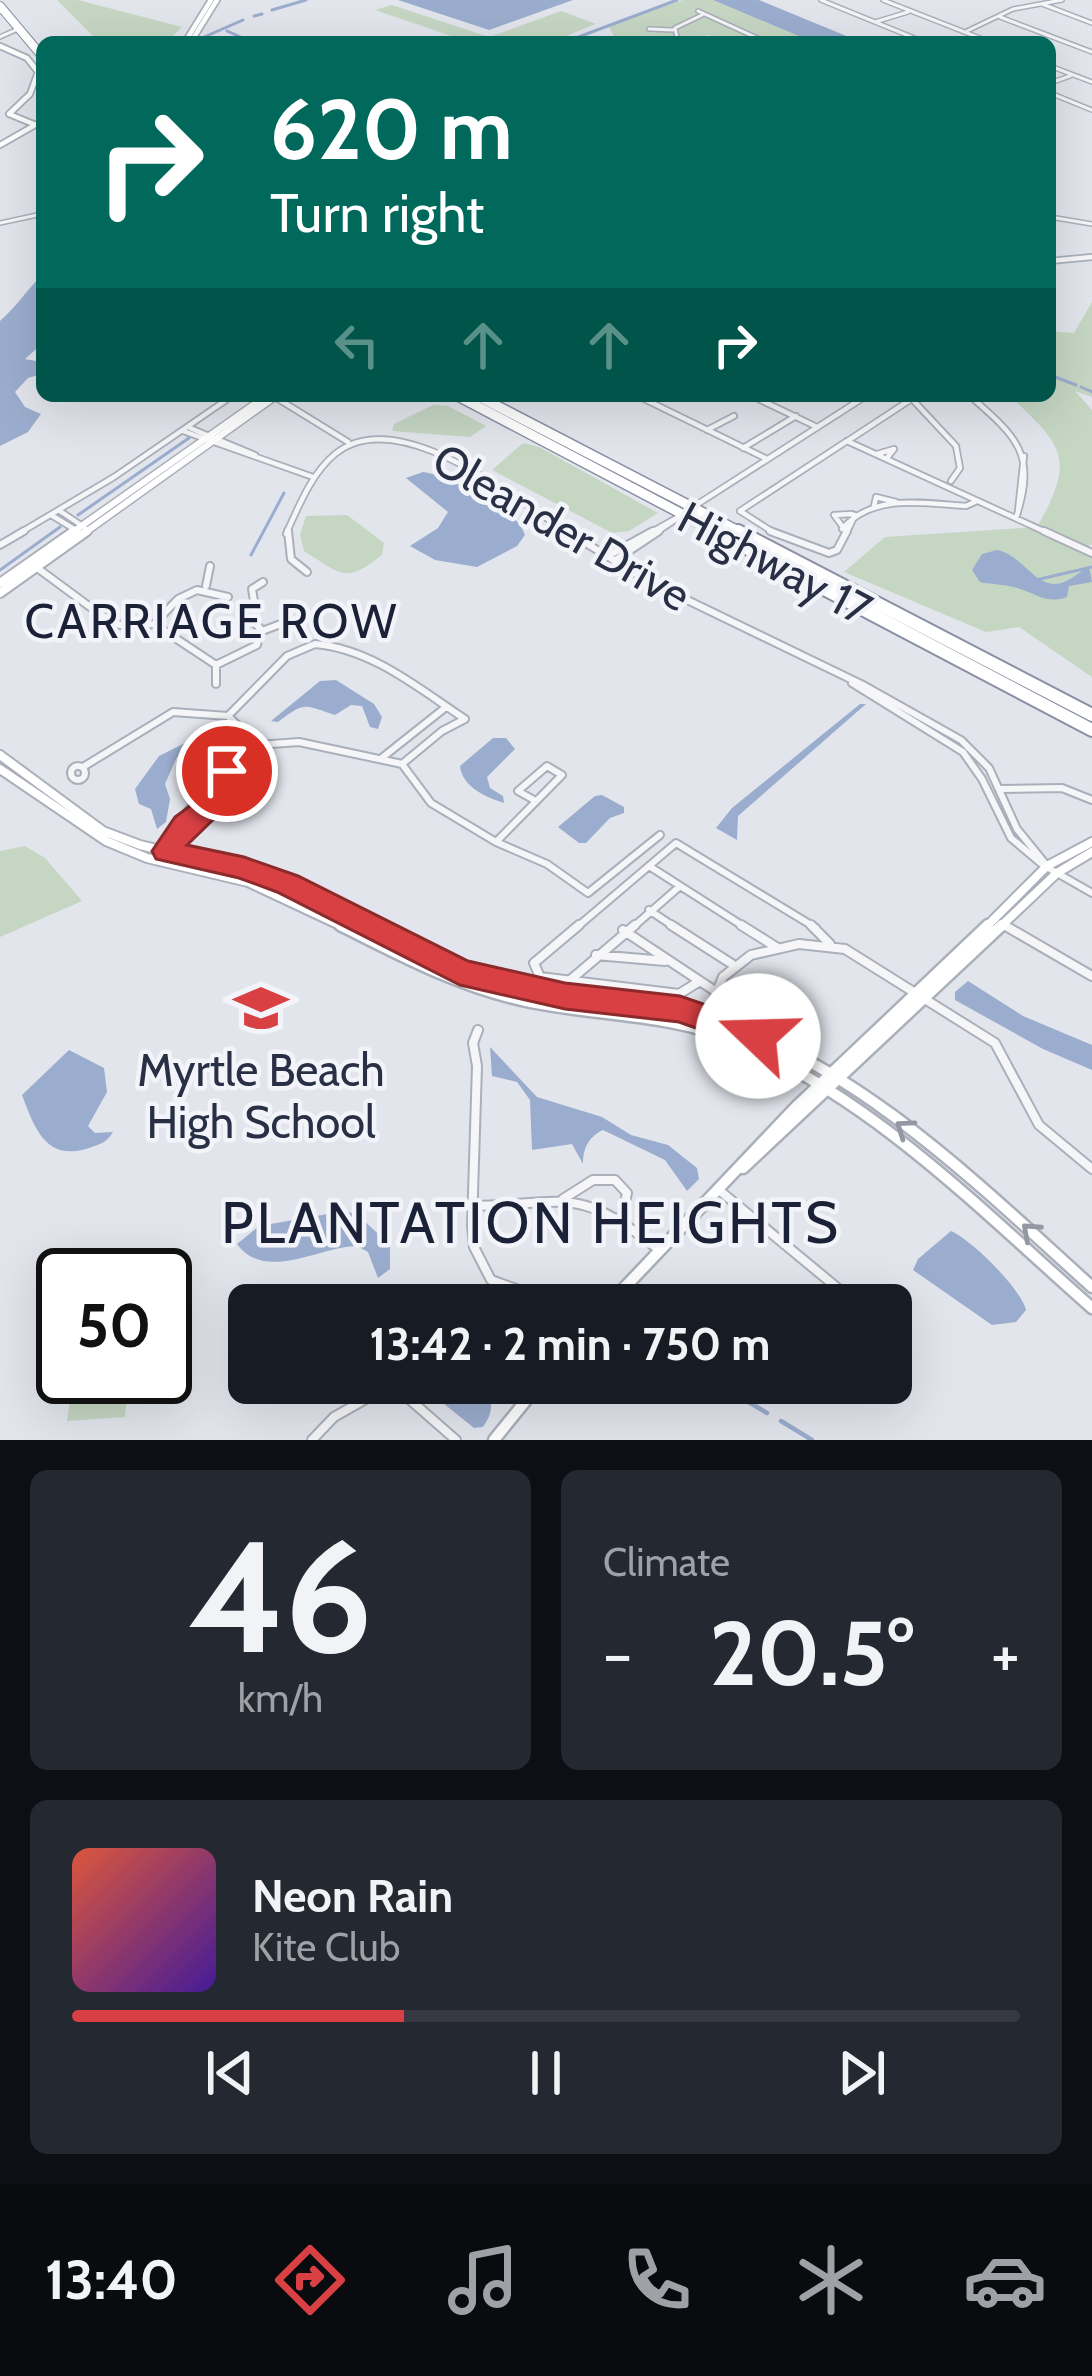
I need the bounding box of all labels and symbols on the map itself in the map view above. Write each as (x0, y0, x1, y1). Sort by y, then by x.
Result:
street label: Oleander Drive (424, 432, 700, 622)
street label: Highway 17 (669, 490, 881, 636)
district label: CARRIAGE ROW (25, 592, 399, 650)
pin (176, 720, 278, 822)
position arrow (695, 973, 821, 1099)
school or university icon: Myrtle Beach High School (232, 979, 290, 1037)
place label: Myrtle Beach High School (137, 1043, 385, 1149)
one-way arrow (896, 1120, 917, 1142)
district label: PLANTATION HEIGHTS (221, 1188, 841, 1257)
one-way arrow (1022, 1224, 1043, 1245)
speed limit sign: 50 (36, 1248, 192, 1404)

